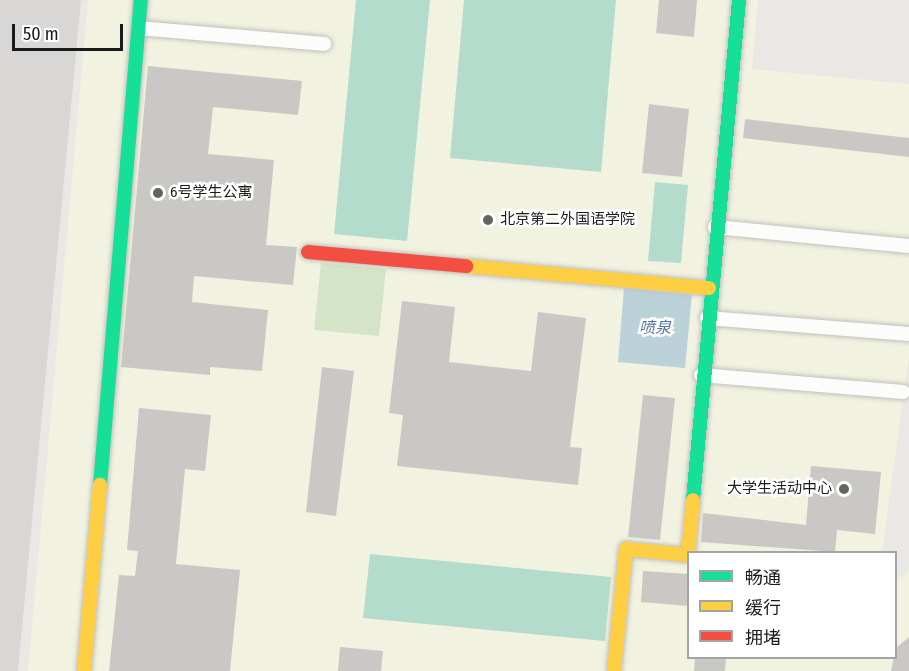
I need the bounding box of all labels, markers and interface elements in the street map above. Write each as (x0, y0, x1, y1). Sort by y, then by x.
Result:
scale bar (15, 12, 126, 50)
text: 50 m (23, 23, 59, 45)
place label: 6号学生公寓 (170, 184, 252, 202)
marker: 6号学生公寓 (151, 186, 165, 200)
place label: 北京第二外国语学院 (500, 211, 635, 229)
marker: 北京第二外国语学院 (481, 213, 495, 227)
water label: 喷泉 (639, 318, 671, 338)
place label: 大学生活动中心 (727, 480, 832, 498)
marker: 大学生活动中心 (837, 482, 851, 496)
legend (687, 551, 897, 659)
text: 畅通 (745, 567, 781, 589)
text: 缓行 (745, 597, 781, 619)
text: 拥堵 (745, 627, 781, 649)

